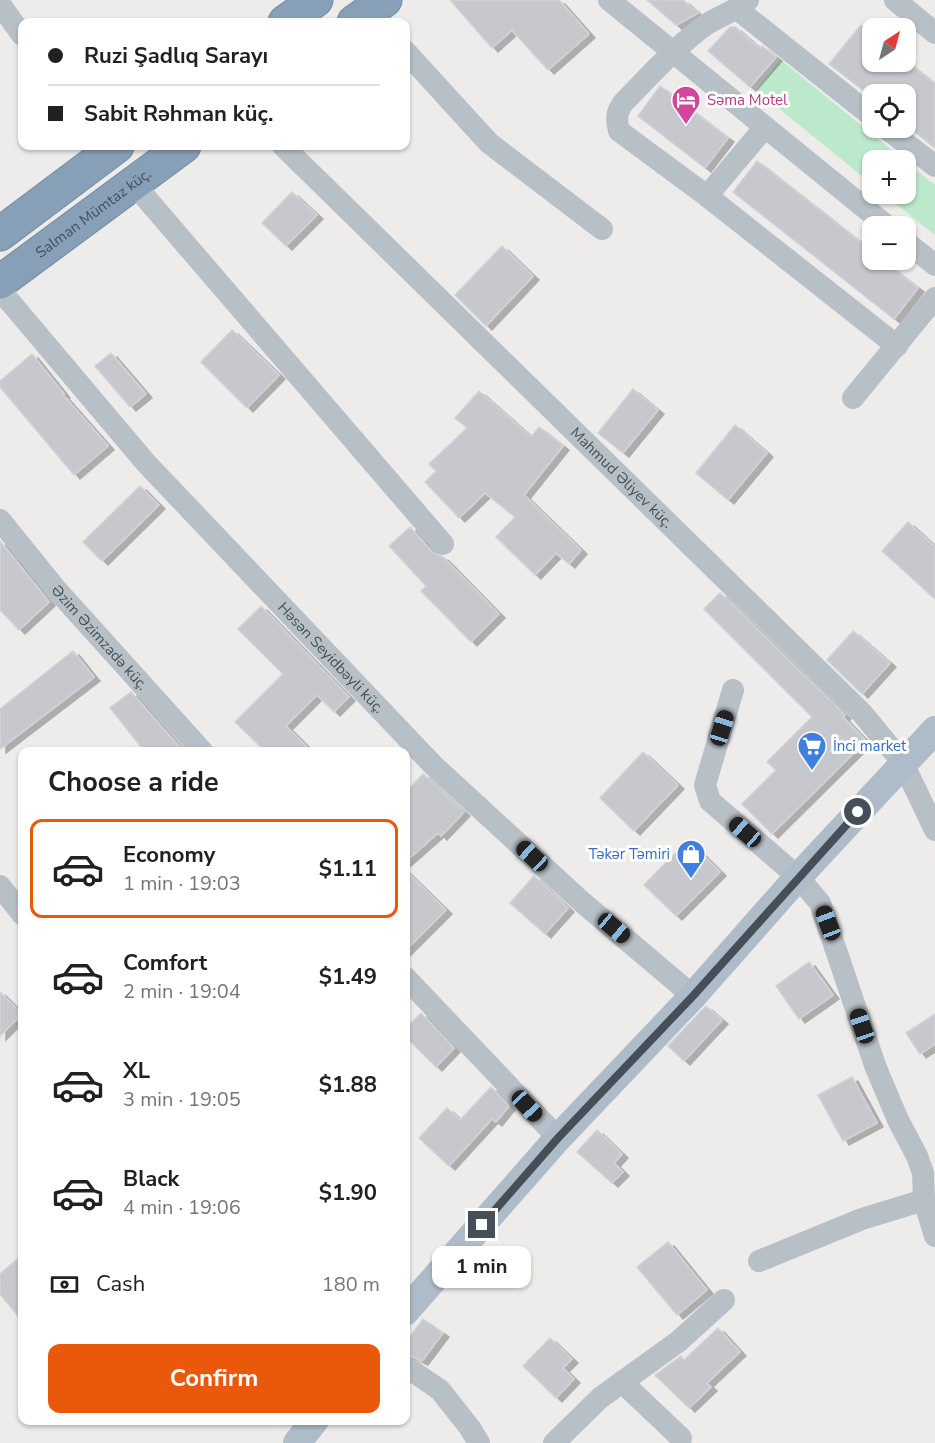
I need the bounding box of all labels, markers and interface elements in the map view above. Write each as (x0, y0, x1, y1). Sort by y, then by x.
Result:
north arrow (862, 18, 916, 72)
map controls (862, 18, 916, 270)
text: Ruzi Şadlıq Sarayı (84, 41, 268, 71)
hotel icon: Səma Motel (670, 84, 702, 126)
button: locate (862, 84, 916, 138)
place label: Səma Motel (707, 90, 788, 110)
text: Sabit Rəhman küç. (84, 99, 273, 129)
button: + (862, 150, 916, 204)
street label: Salman Mümtaz küç. (31, 164, 155, 263)
button: − (862, 216, 916, 270)
street label: Mahmud Əliyev küç. (566, 423, 677, 532)
street label: Əzim Əzimzadə küç. (47, 580, 152, 694)
street label: Həsən Seyidbəyli küç. (273, 598, 389, 718)
car (708, 708, 736, 748)
supermarket icon: İnci market (796, 730, 828, 772)
place label: İnci market (833, 736, 907, 756)
text: Choose a ride (48, 764, 219, 801)
route start (844, 798, 871, 825)
car (726, 813, 764, 851)
car (513, 837, 551, 875)
shop icon: Təkər Təmiri (675, 838, 707, 880)
text: Economy (123, 840, 215, 870)
icon: car (51, 842, 105, 896)
place label: Təkər Təmiri (589, 844, 670, 864)
text: $1.11 (319, 854, 377, 884)
text: 1 min · 19:03 (123, 870, 241, 897)
car (813, 903, 843, 943)
car (594, 910, 634, 946)
text: Comfort (123, 948, 207, 978)
icon: car (51, 950, 105, 1004)
text: $1.49 (319, 962, 377, 992)
text: 2 min · 19:04 (123, 978, 241, 1005)
car (848, 1006, 876, 1046)
text: XL (123, 1056, 150, 1086)
icon: car (51, 1058, 105, 1112)
text: $1.88 (319, 1070, 377, 1100)
text: 3 min · 19:05 (123, 1086, 241, 1113)
car (508, 1087, 546, 1125)
text: Black (123, 1164, 179, 1194)
icon: car (51, 1166, 105, 1220)
text: $1.90 (319, 1178, 377, 1208)
text: 4 min · 19:06 (123, 1194, 241, 1221)
route end (468, 1211, 495, 1238)
callout: 1 min (432, 1246, 532, 1288)
text: 1 min (456, 1253, 507, 1280)
icon: cash (48, 1268, 81, 1301)
text: Cash (96, 1269, 145, 1299)
text: 180 m (322, 1271, 380, 1298)
button: Confirm (48, 1344, 380, 1413)

